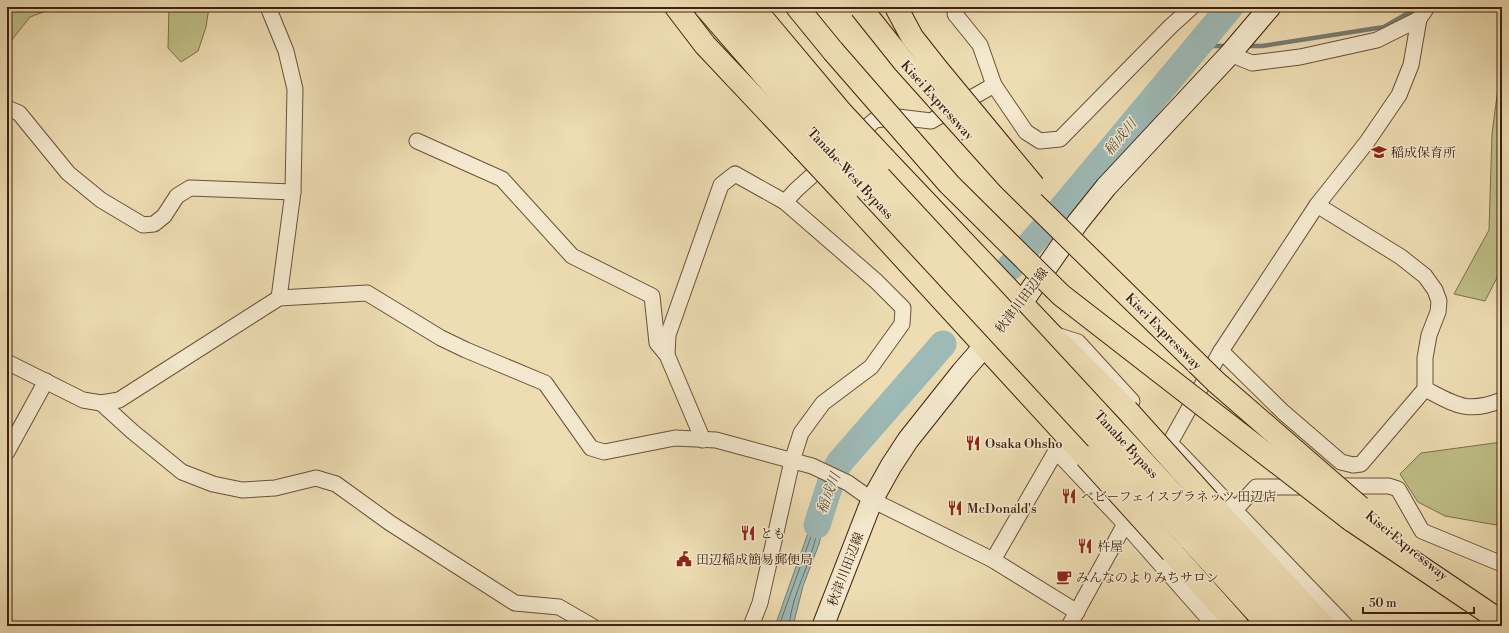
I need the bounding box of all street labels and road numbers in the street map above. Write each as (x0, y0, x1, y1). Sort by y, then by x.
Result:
street label: Kisei Expressway (897, 58, 978, 144)
street label: Tanabe-West Bypass (804, 125, 897, 223)
street label: 秋津川田辺線 (992, 265, 1052, 337)
street label: Kisei Expressway (1122, 290, 1205, 374)
street label: Tanabe Bypass (1091, 408, 1162, 482)
street label: Kisei Expressway (1362, 508, 1451, 584)
street label: 秋津川田辺線 (824, 530, 867, 609)

